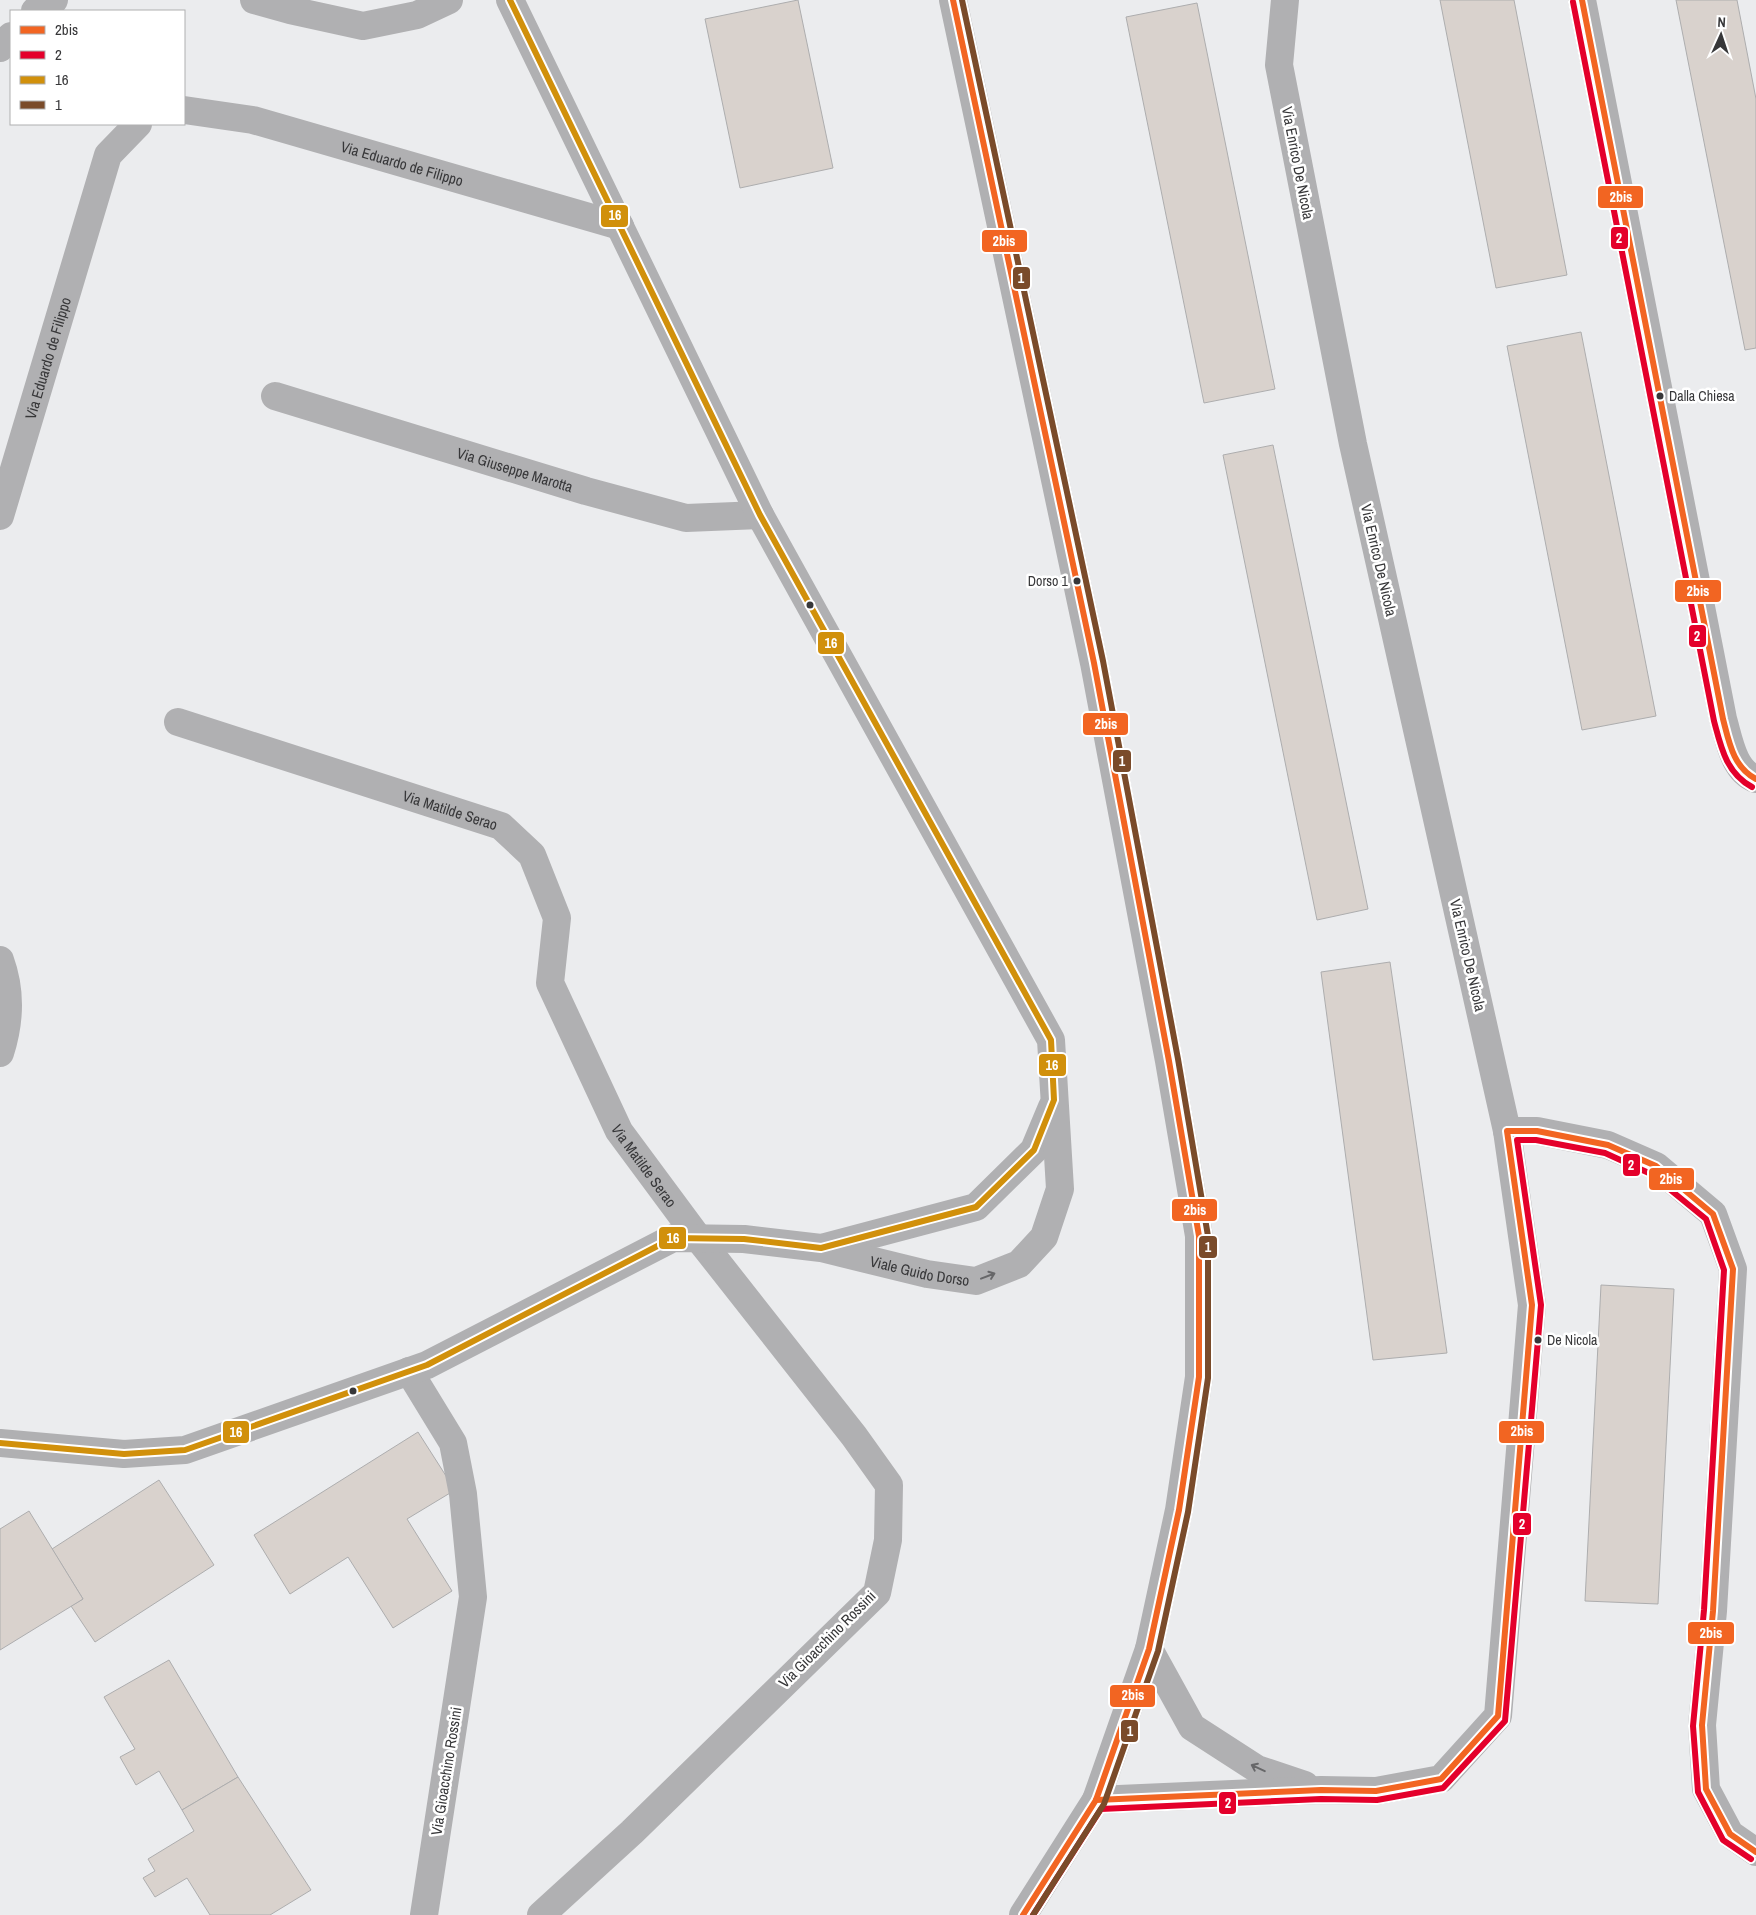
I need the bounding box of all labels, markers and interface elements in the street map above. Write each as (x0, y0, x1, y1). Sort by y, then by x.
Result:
legend (10, 10, 185, 125)
north arrow (1696, 10, 1746, 60)
text: N (1717, 13, 1726, 31)
text: 2bis (55, 19, 78, 40)
text: 2 (55, 44, 62, 65)
text: 16 (55, 69, 69, 90)
text: 1 (55, 94, 62, 115)
street label: Via Enrico De Nicola (1277, 105, 1319, 221)
street label: Via Eduardo de Filippo (339, 135, 466, 191)
line badge: 2bis (1597, 185, 1644, 209)
text: 2bis (1610, 188, 1632, 206)
line badge: 16 (600, 204, 629, 228)
text: 16 (609, 206, 621, 224)
line badge: 2 (1610, 226, 1629, 250)
line badge: 2bis (981, 229, 1028, 253)
text: 2 (1616, 229, 1622, 247)
text: 2bis (993, 232, 1015, 250)
line badge: 1 (1012, 266, 1031, 290)
text: 1 (1018, 269, 1025, 287)
street label: Via Eduardo de Filippo (19, 294, 76, 421)
place label: Dalla Chiesa (1669, 387, 1735, 405)
marker: Dalla Chiesa (1655, 391, 1665, 401)
street label: Via Giuseppe Marotta (454, 442, 576, 497)
street label: Via Enrico De Nicola (1356, 502, 1402, 618)
place label: Dorso 1 (1028, 572, 1069, 590)
marker: Dorso 1 (1072, 576, 1082, 586)
line badge: 2bis (1674, 579, 1722, 603)
text: 2bis (1687, 582, 1709, 600)
unlabelled marker (805, 600, 815, 610)
line badge: 2 (1688, 624, 1707, 648)
text: 2 (1694, 627, 1700, 645)
line badge: 16 (817, 631, 845, 655)
text: 16 (825, 634, 837, 652)
line badge: 2bis (1082, 712, 1129, 736)
text: 2bis (1095, 715, 1117, 733)
line badge: 1 (1112, 749, 1132, 773)
text: 1 (1119, 752, 1126, 770)
street label: Via Matilde Serao (400, 785, 500, 835)
street label: Via Enrico De Nicola (1445, 897, 1491, 1013)
line badge: 16 (1038, 1053, 1067, 1077)
text: 16 (1046, 1056, 1058, 1074)
street label: Via Matilde Serao (607, 1121, 682, 1211)
line badge: 2 (1622, 1153, 1641, 1177)
text: 2 (1628, 1156, 1634, 1174)
line badge: 2bis (1648, 1167, 1695, 1191)
text: 2bis (1660, 1170, 1682, 1188)
line badge: 2bis (1171, 1198, 1218, 1222)
text: 2bis (1184, 1201, 1206, 1219)
line badge: 16 (658, 1226, 687, 1250)
text: 16 (667, 1229, 679, 1247)
line badge: 1 (1198, 1235, 1218, 1259)
text: 1 (1205, 1238, 1212, 1256)
street label: Viale Guido Dorso (868, 1250, 971, 1290)
one-way arrow (980, 1271, 995, 1280)
place label: De Nicola (1547, 1331, 1598, 1349)
marker: De Nicola (1533, 1335, 1543, 1345)
unlabelled marker (348, 1386, 358, 1396)
line badge: 16 (222, 1420, 250, 1444)
line badge: 2bis (1498, 1420, 1545, 1444)
text: 2bis (1511, 1422, 1533, 1440)
text: 16 (230, 1423, 242, 1441)
line badge: 2 (1512, 1512, 1532, 1536)
text: 2 (1519, 1515, 1525, 1533)
street label: Via Gioacchino Rossini (774, 1586, 880, 1692)
line badge: 2bis (1687, 1621, 1735, 1645)
text: 2bis (1700, 1624, 1722, 1642)
line badge: 2bis (1109, 1684, 1156, 1708)
text: 2bis (1122, 1686, 1144, 1704)
street label: Via Gioacchino Rossini (425, 1705, 467, 1837)
line badge: 1 (1120, 1719, 1139, 1743)
text: 1 (1127, 1722, 1134, 1740)
one-way arrow (1251, 1763, 1266, 1772)
line badge: 2 (1218, 1791, 1237, 1815)
text: 2 (1225, 1794, 1231, 1812)

